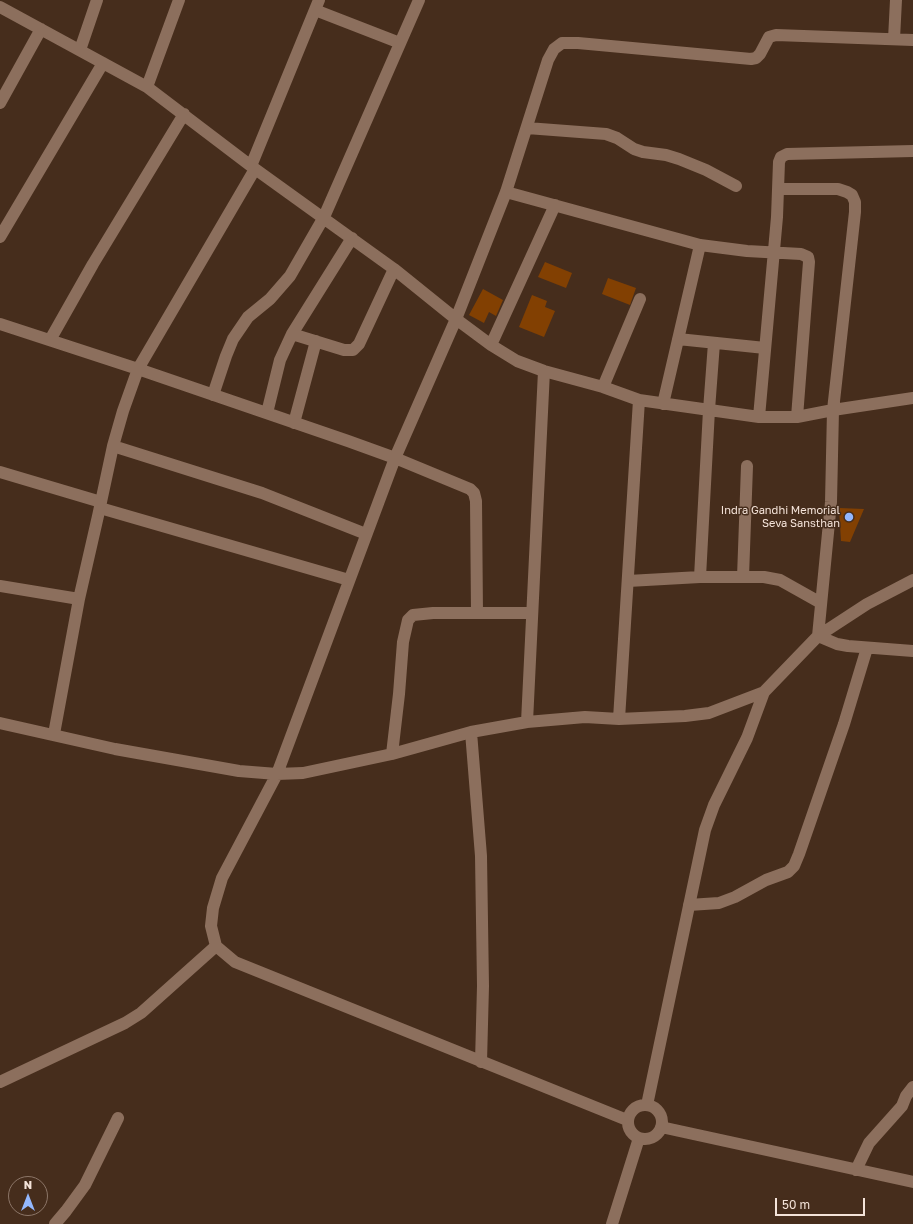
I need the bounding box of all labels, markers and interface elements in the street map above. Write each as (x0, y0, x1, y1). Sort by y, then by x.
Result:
place label: Indra Gandhi Memorial Seva Sansthan (721, 504, 840, 530)
marker: Indra Gandhi Memorial Seva Sansthan (843, 511, 855, 523)
north arrow (8, 1176, 48, 1216)
text: N (24, 1178, 32, 1191)
scale bar (777, 1190, 867, 1216)
text: 50 m (782, 1197, 810, 1212)

